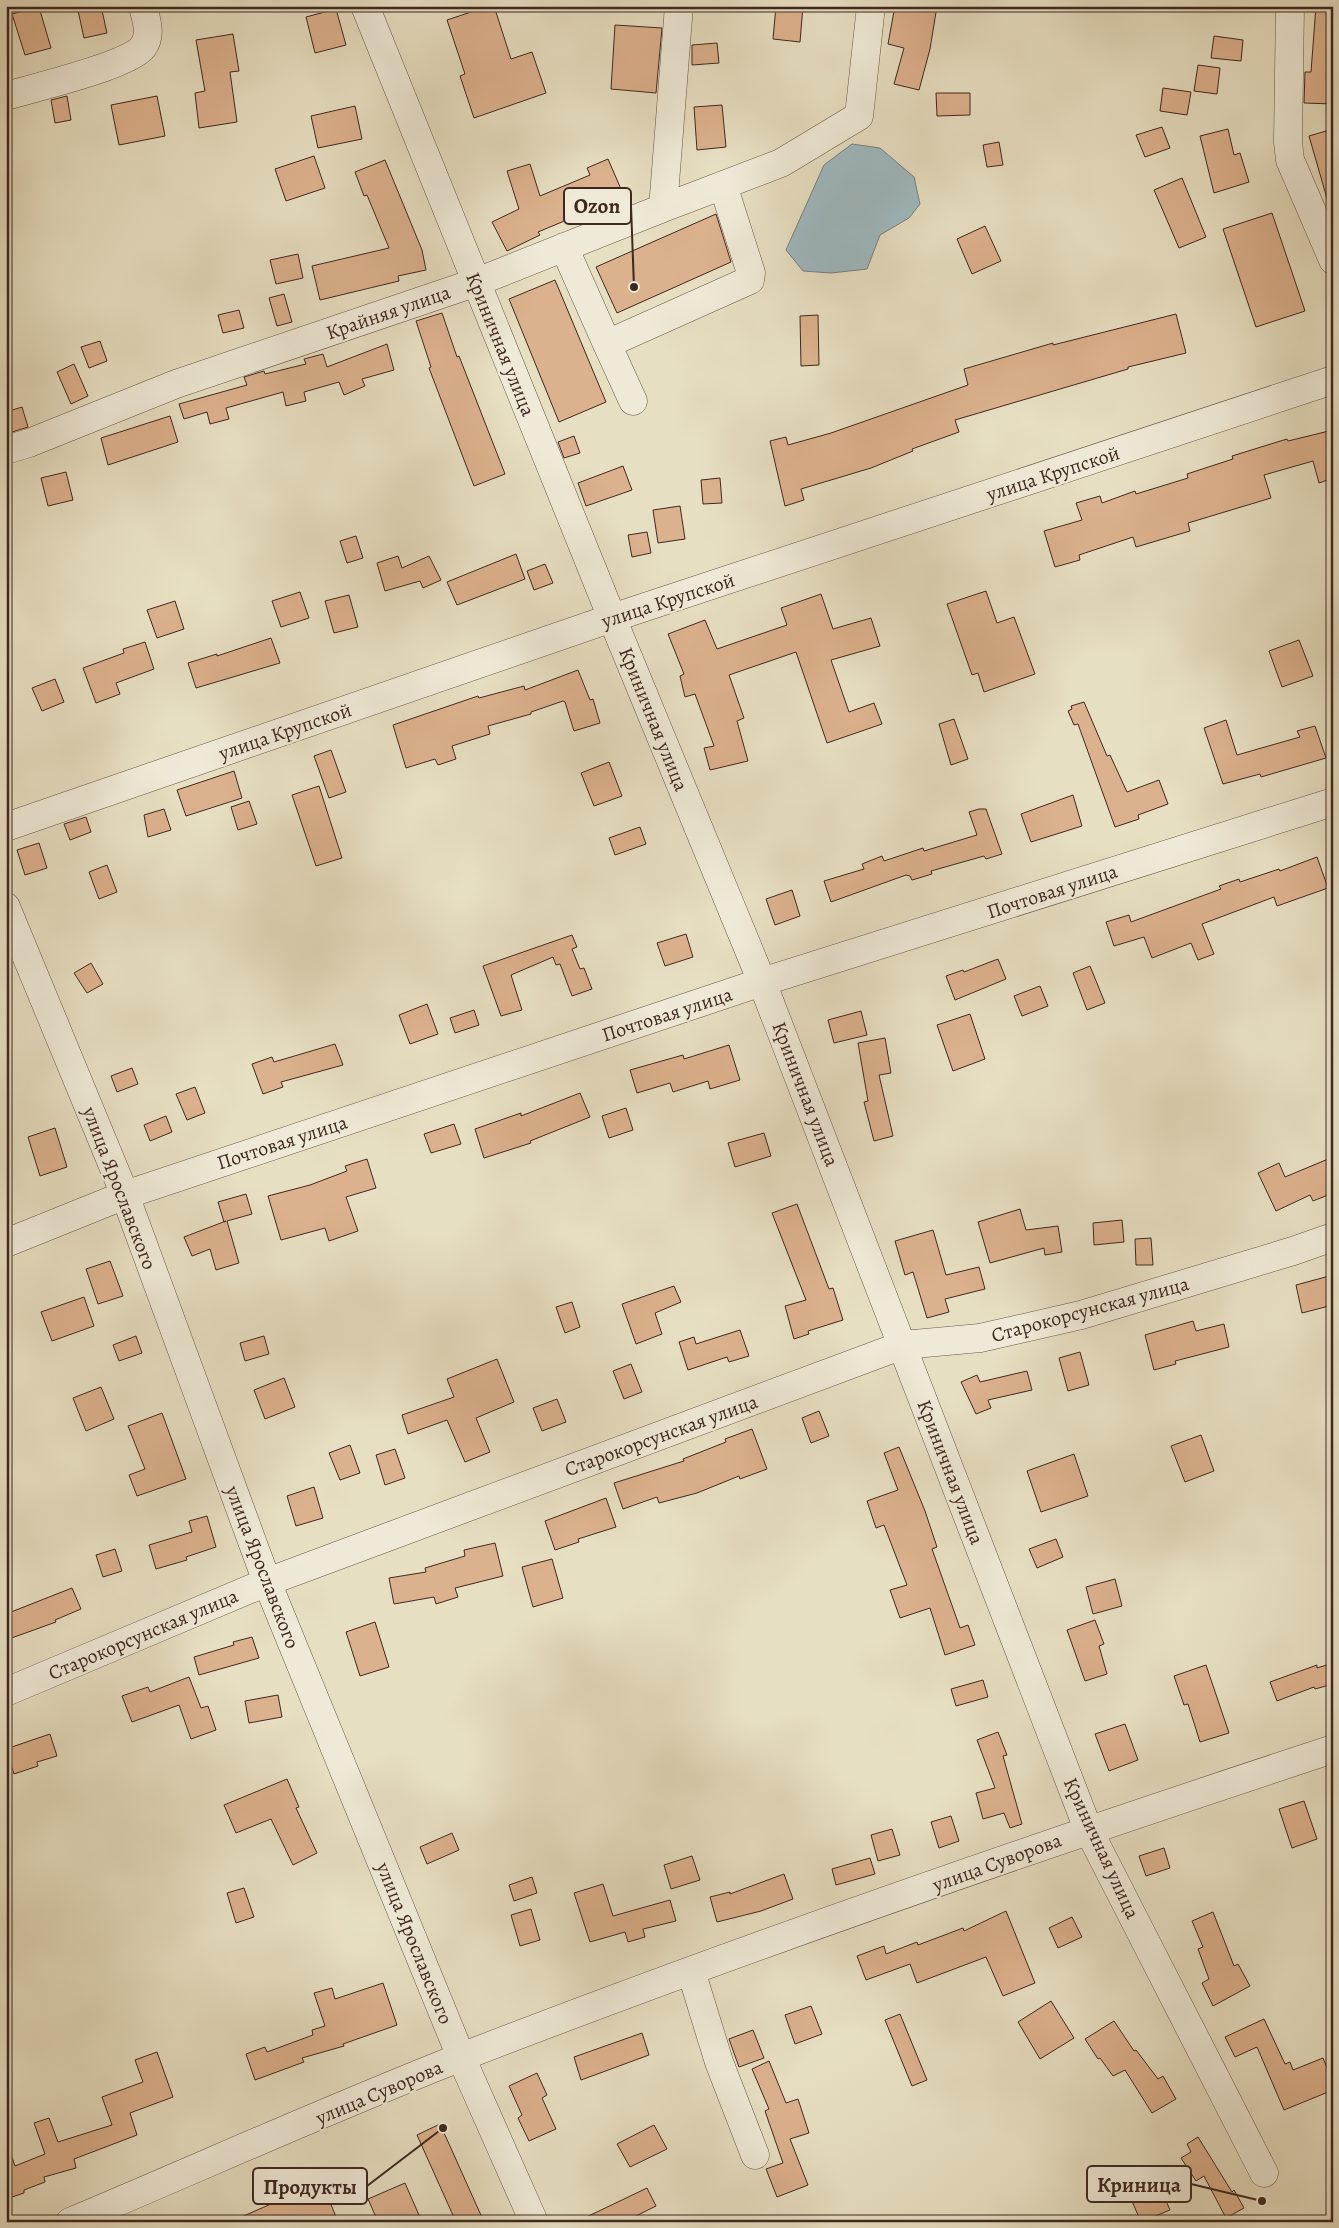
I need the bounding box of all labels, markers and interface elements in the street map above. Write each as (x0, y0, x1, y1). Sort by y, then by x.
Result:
callout: Ozon (564, 188, 631, 224)
text: Ozon (574, 192, 620, 220)
street label: Криничная улица (459, 268, 542, 421)
street label: Крайняя улица (322, 278, 455, 346)
street label: улица Крупской (982, 439, 1123, 508)
street label: улица Крупской (597, 566, 738, 635)
street label: Криничная улица (612, 643, 695, 796)
street label: улица Крупской (214, 696, 355, 767)
street label: Почтовая улица (983, 857, 1122, 925)
street label: Почтовая улица (598, 980, 737, 1048)
street label: Криничная улица (765, 1018, 846, 1171)
street label: улица Ярославского (76, 1102, 163, 1274)
street label: Почтовая улица (213, 1108, 352, 1176)
street label: Старокорсунская улица (988, 1270, 1193, 1349)
street label: Старокорсунская улица (561, 1388, 762, 1483)
street label: Криничная улица (910, 1396, 991, 1549)
street label: улица Ярославского (219, 1481, 306, 1653)
street label: Старокорсунская улица (44, 1582, 243, 1687)
street label: Криничная улица (1057, 1773, 1146, 1924)
street label: улица Суворова (928, 1826, 1066, 1899)
street label: улица Ярославского (369, 1857, 459, 2028)
street label: улица Суворова (311, 2053, 447, 2132)
callout: Криница (1087, 2166, 1191, 2202)
callout: Продукты (253, 2168, 367, 2204)
text: Криница (1097, 2171, 1181, 2199)
text: Продукты (263, 2173, 357, 2201)

